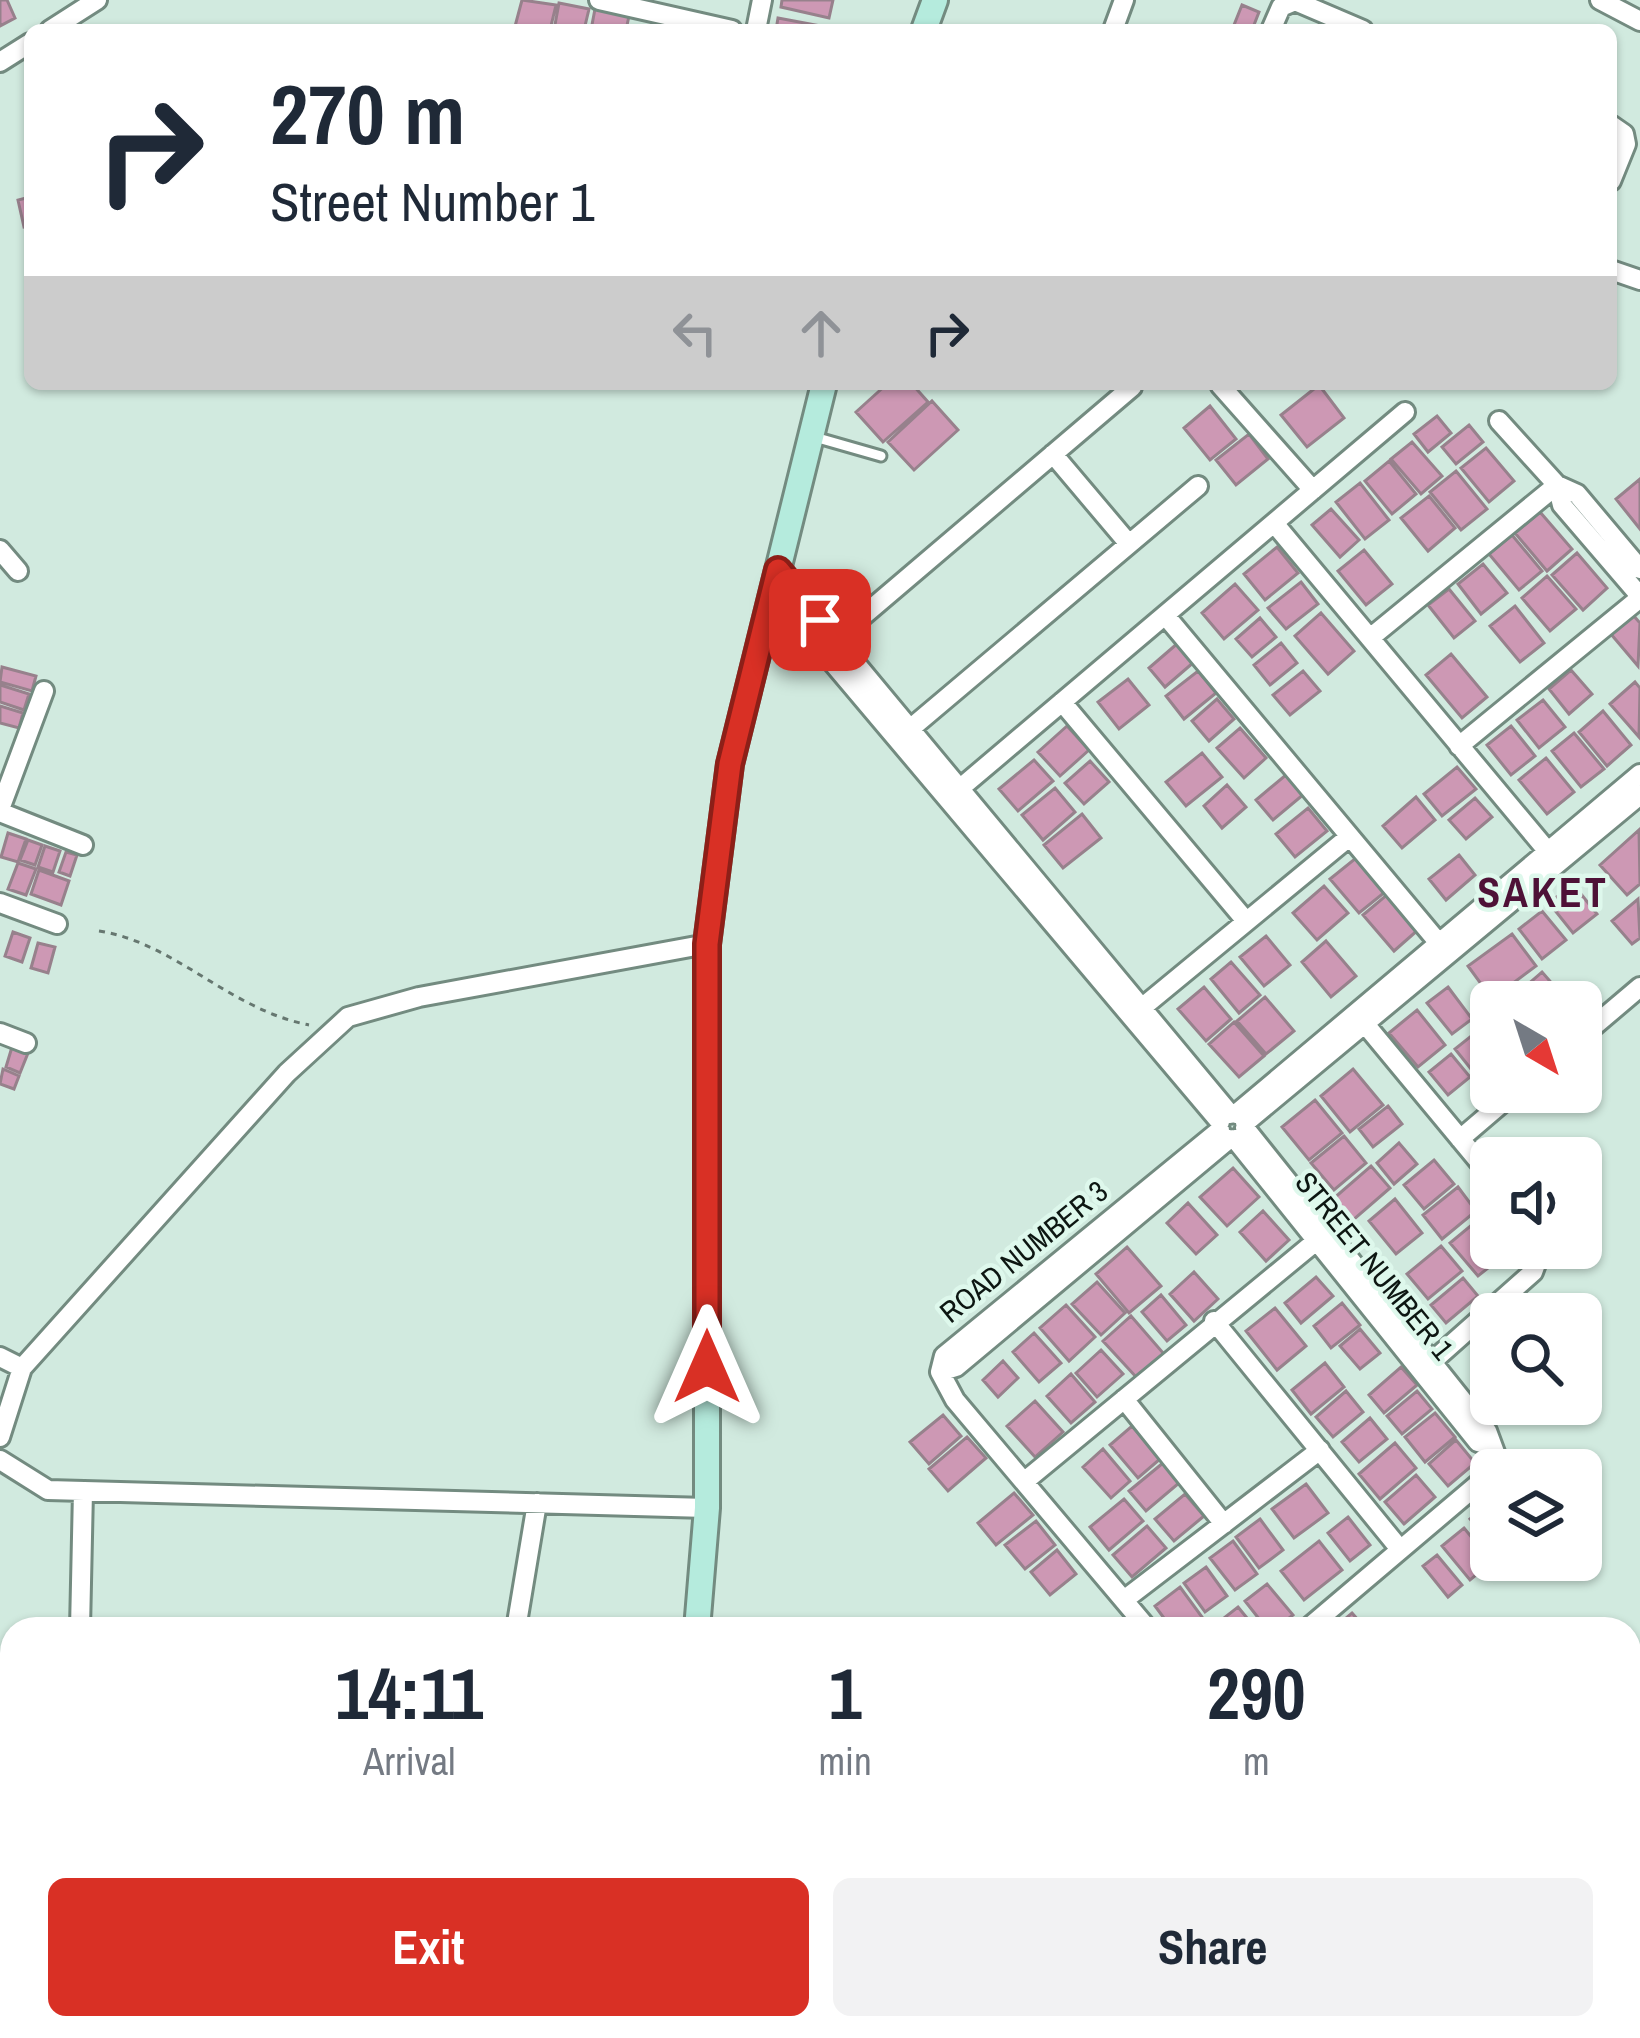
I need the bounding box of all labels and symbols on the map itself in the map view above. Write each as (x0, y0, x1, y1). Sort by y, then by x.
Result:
pin (769, 569, 871, 671)
district label: SAKET (1477, 864, 1609, 920)
north arrow (1470, 981, 1602, 1113)
street label: STREET NUMBER 1 (1287, 1163, 1463, 1368)
street label: ROAD NUMBER 3 (931, 1171, 1116, 1331)
position arrow (644, 1304, 770, 1430)

